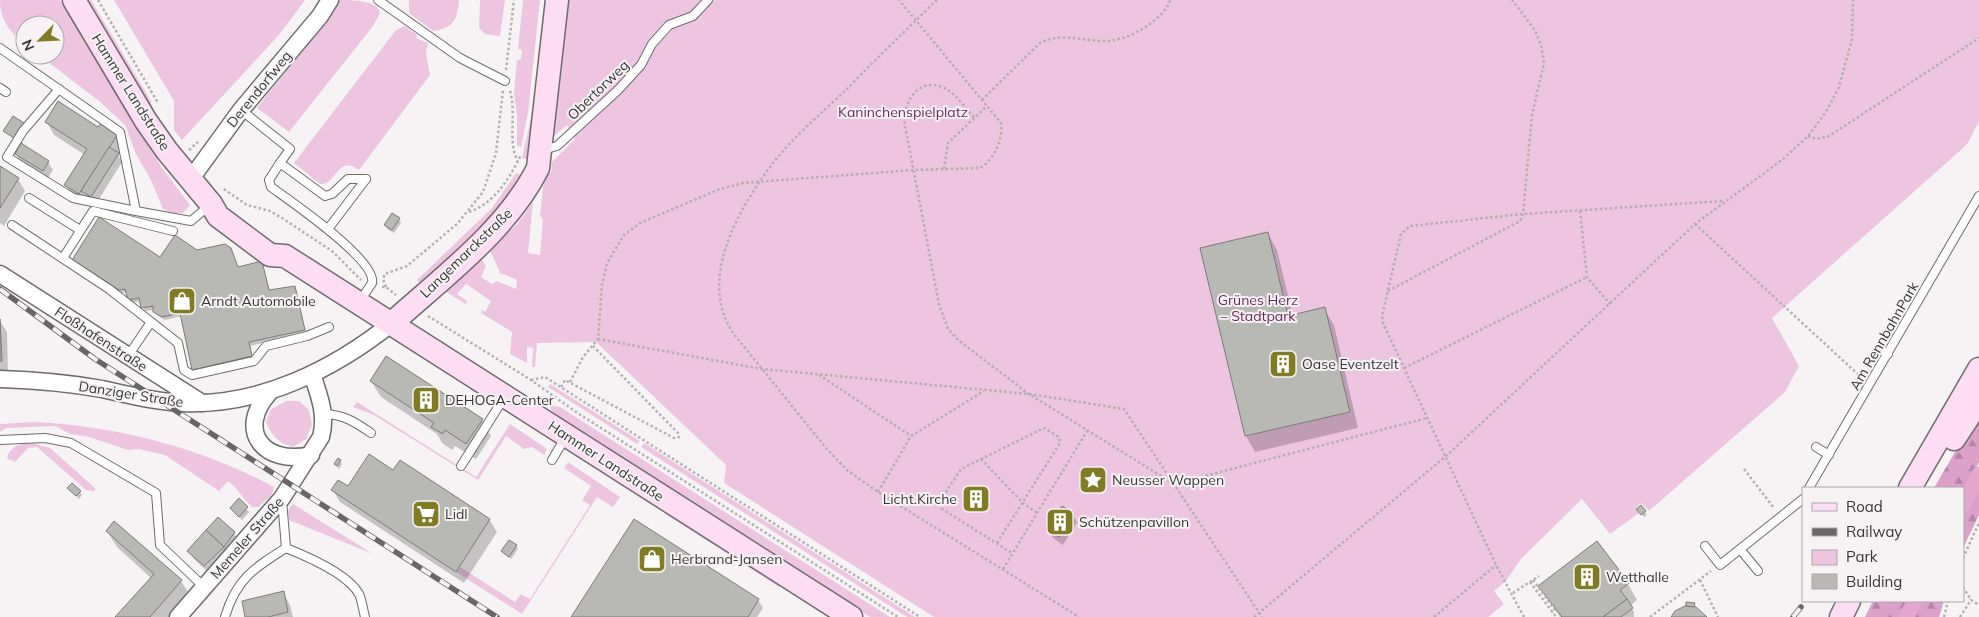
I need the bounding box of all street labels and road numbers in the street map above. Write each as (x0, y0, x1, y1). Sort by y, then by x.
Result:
street label: Hammer Landstraße (88, 30, 174, 154)
street label: Derendorfweg (223, 47, 295, 131)
street label: Obertorweg (563, 56, 633, 124)
street label: Langemarckstraße (416, 204, 516, 302)
street label: Am RennbahnPark (1846, 278, 1923, 394)
street label: Floßhafenstraße (51, 302, 151, 376)
street label: Danziger Straße (77, 377, 185, 411)
street label: Hammer Landstraße (545, 417, 667, 505)
street label: Memeler Straße (207, 493, 287, 583)

